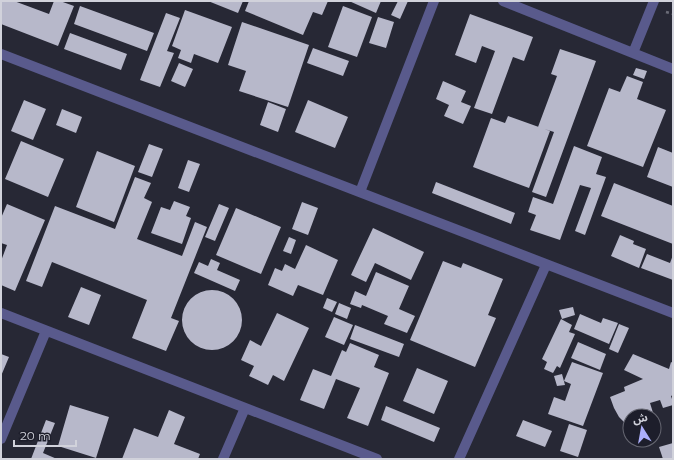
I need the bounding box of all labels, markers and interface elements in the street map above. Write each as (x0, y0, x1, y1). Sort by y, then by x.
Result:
north arrow (622, 408, 662, 448)
text: ش (631, 410, 649, 426)
scale bar (14, 422, 76, 448)
text: 20 m (20, 428, 51, 443)

